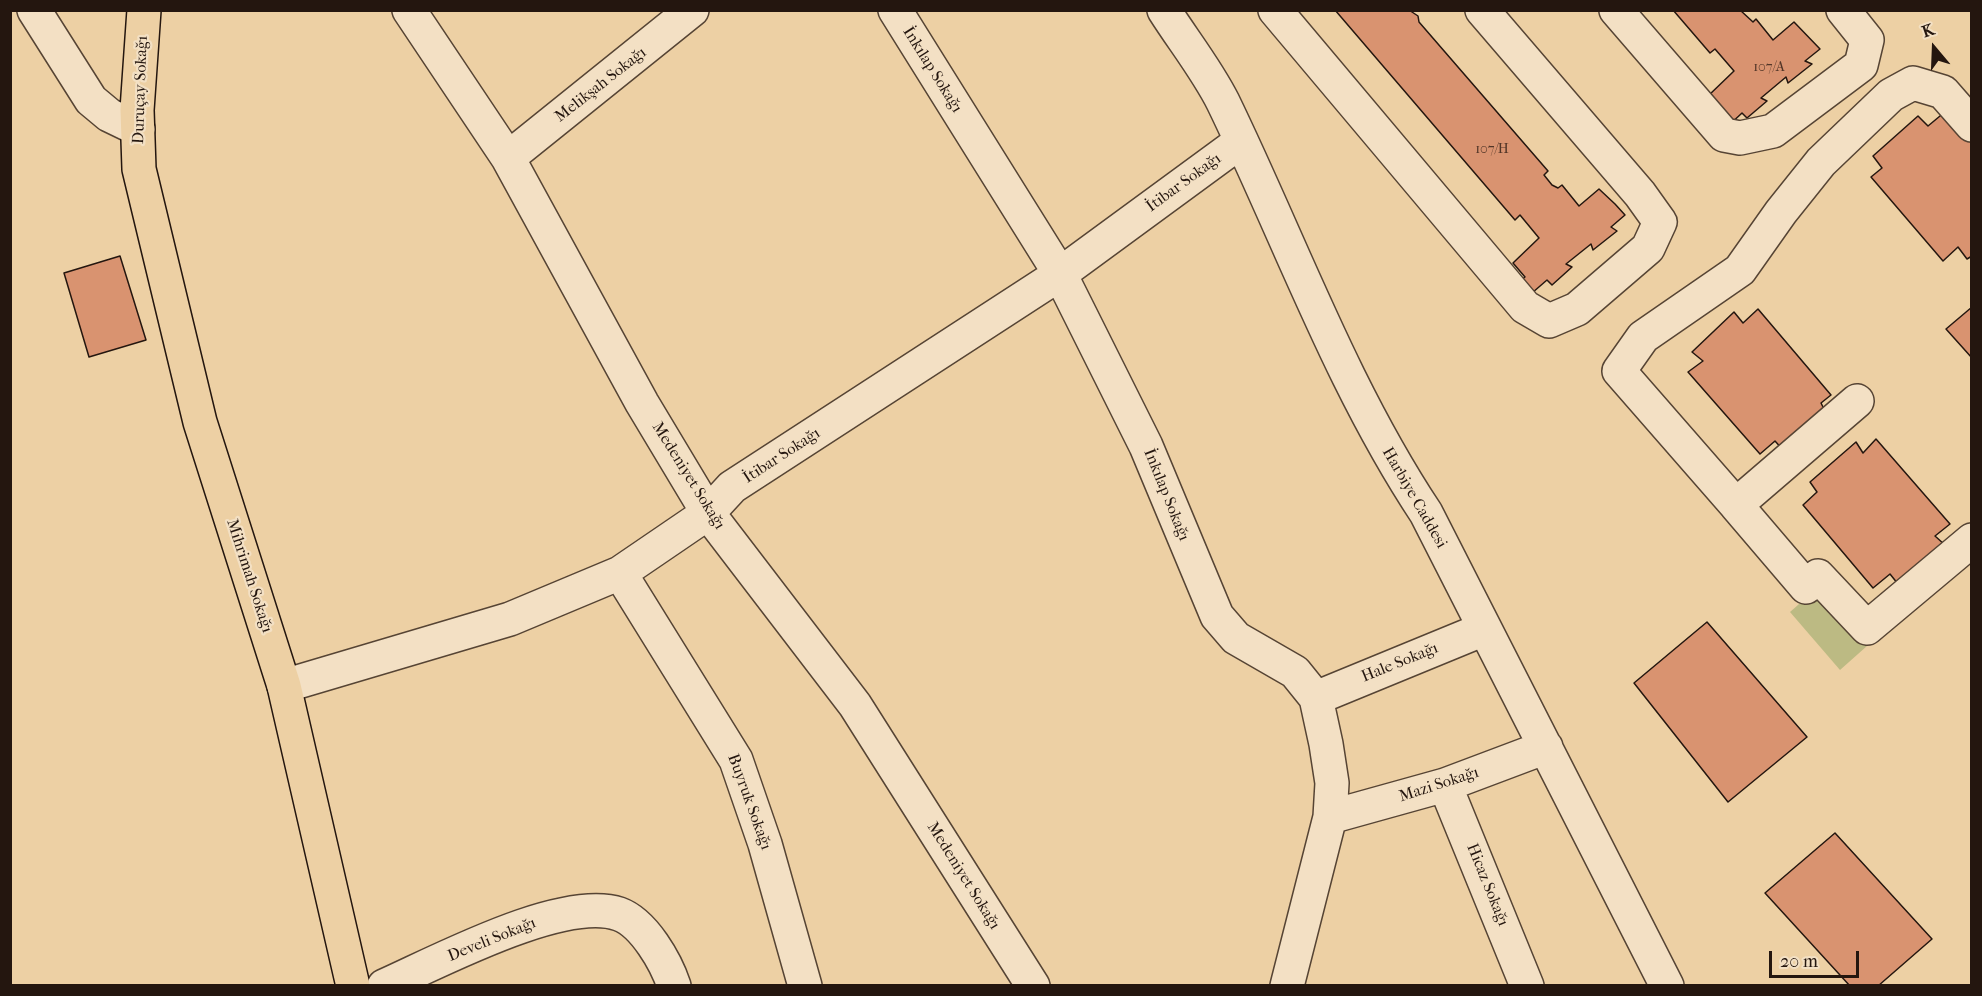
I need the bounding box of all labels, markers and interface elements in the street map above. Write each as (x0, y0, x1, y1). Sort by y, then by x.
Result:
north arrow (1904, 18, 1964, 78)
text: K (1919, 20, 1937, 41)
street label: İnkılap Sokağı (898, 24, 966, 116)
street label: Duruçay Sokağı (130, 35, 152, 145)
street label: Melikşah Sokağı (552, 43, 650, 127)
house number: 107/A (1753, 60, 1785, 76)
house number: 107/H (1475, 142, 1509, 158)
street label: İtibar Sokağı (1143, 149, 1225, 217)
street label: Medeniyet Sokağı (647, 419, 729, 533)
street label: İtibar Sokağı (740, 424, 824, 488)
street label: Harbiye Caddesi (1377, 444, 1451, 552)
street label: İnkılap Sokağı (1139, 446, 1193, 544)
street label: Mihrimah Sokağı (222, 517, 276, 635)
street label: Hale Sokağı (1359, 639, 1441, 687)
street label: Buyruk Sokağı (723, 752, 775, 852)
street label: Mazi Sokağı (1397, 763, 1481, 807)
street label: Medeniyet Sokağı (922, 819, 1004, 933)
street label: Hicaz Sokağı (1462, 841, 1512, 929)
street label: Develi Sokağı (445, 914, 539, 966)
scale bar (1772, 939, 1862, 977)
text: 20 m (1780, 951, 1818, 972)

